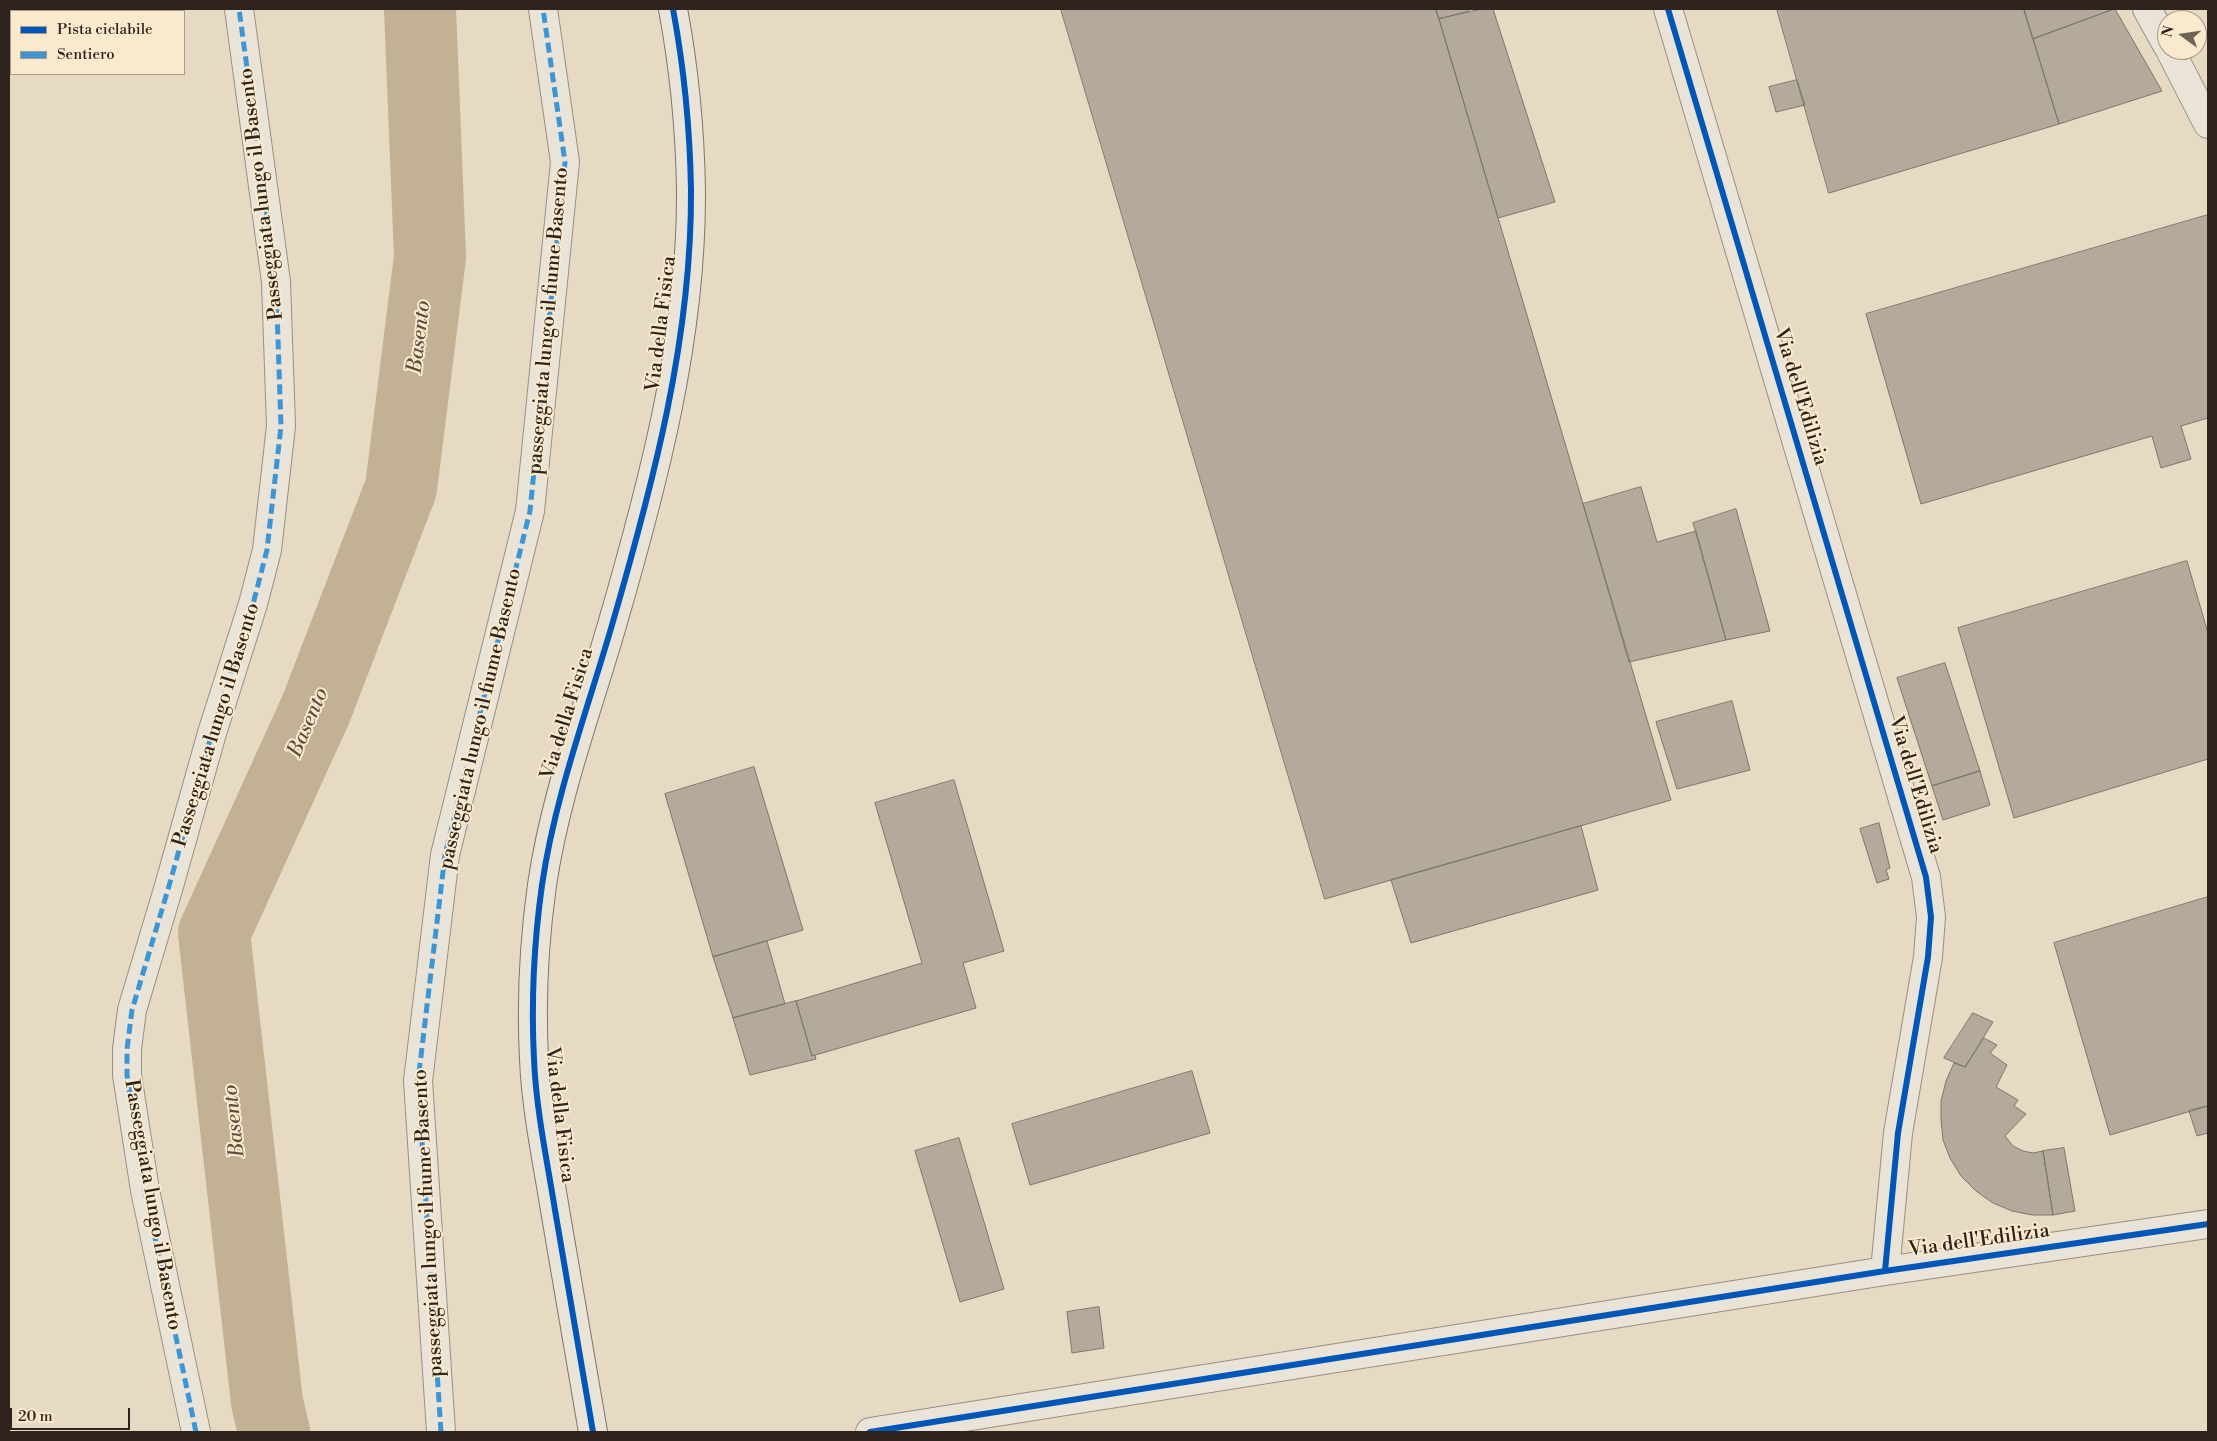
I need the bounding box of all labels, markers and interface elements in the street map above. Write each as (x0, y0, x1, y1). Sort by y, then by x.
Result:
legend (10, 10, 185, 75)
north arrow (2157, 10, 2207, 60)
text: Pista ciclabile (57, 20, 153, 39)
text: N (2158, 24, 2178, 39)
text: Sentiero (57, 45, 115, 64)
street label: Passeggiata lungo il Basento (235, 66, 289, 322)
street label: passeggiata lungo il fiume Basento (524, 166, 574, 476)
street label: Via della Fisica (642, 255, 682, 393)
water label: Basento (403, 299, 437, 375)
street label: Via dell'Edilizia (1768, 325, 1832, 469)
street label: passeggiata lungo il fiume Basento (435, 566, 527, 872)
street label: Passeggiata lungo il Basento (168, 600, 266, 850)
street label: Via della Fisica (537, 645, 599, 783)
water label: Basento (283, 684, 335, 762)
street label: Via dell'Edilizia (1883, 713, 1947, 857)
street label: Via della Fisica (539, 1046, 579, 1184)
street label: passeggiata lungo il fiume Basento (409, 1068, 449, 1378)
street label: Passeggiata lungo il Basento (118, 1078, 186, 1332)
water label: Basento (219, 1083, 251, 1159)
street label: Via dell'Edilizia (1907, 1219, 2051, 1263)
scale bar (12, 1398, 132, 1430)
text: 20 m (18, 1407, 53, 1426)

